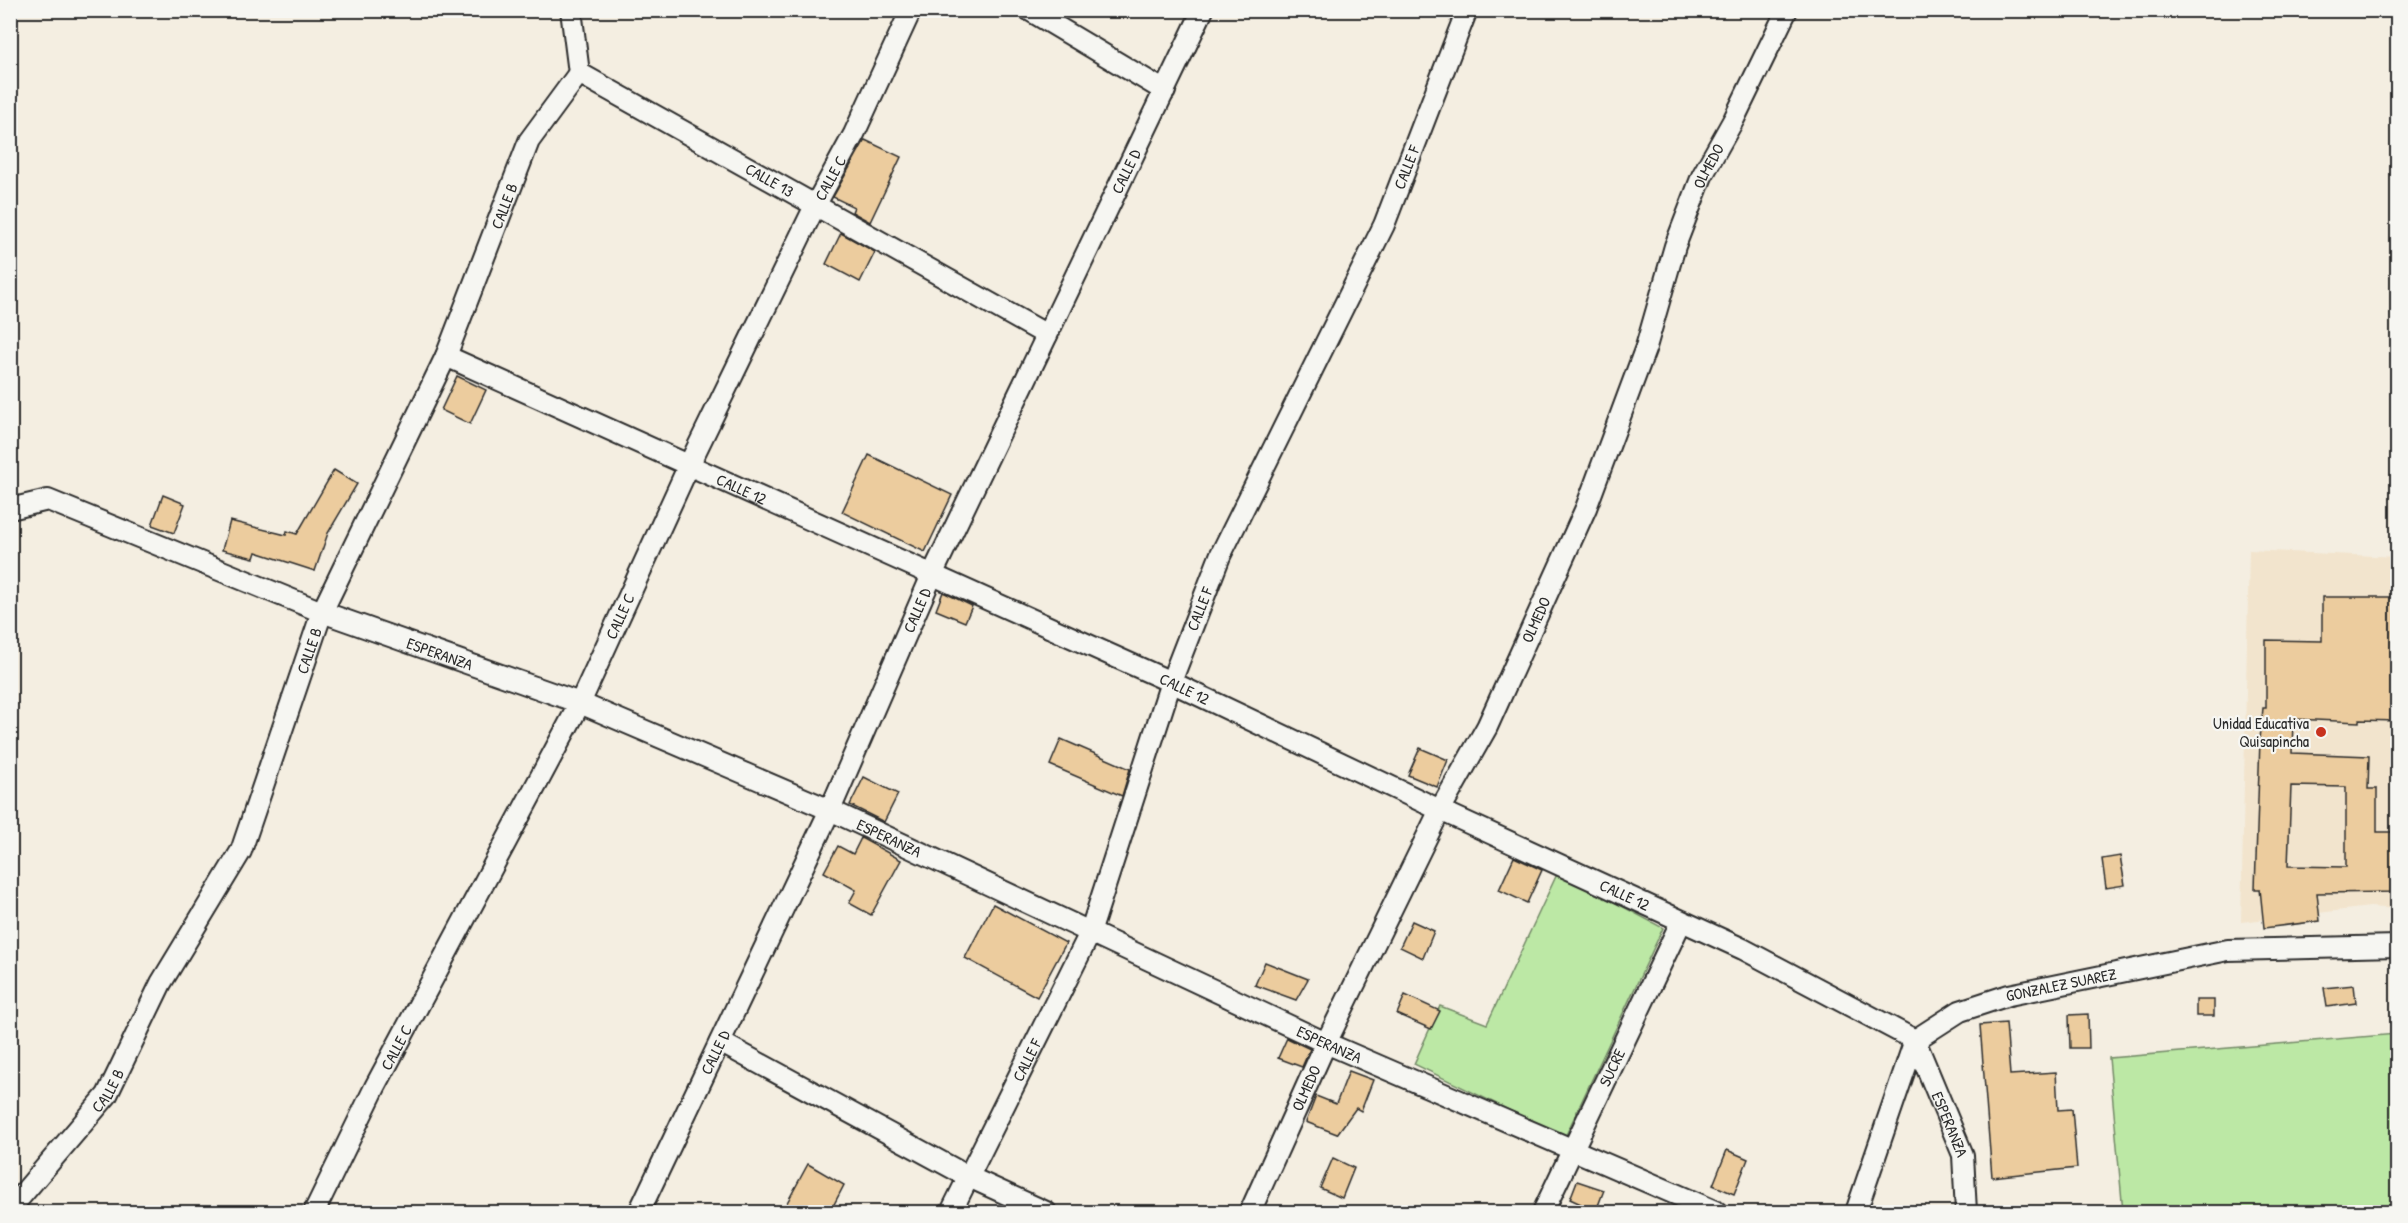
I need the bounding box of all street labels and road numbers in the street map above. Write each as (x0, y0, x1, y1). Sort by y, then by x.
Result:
street label: OLMEDO (1687, 139, 1729, 191)
street label: CALLE F (1388, 141, 1425, 192)
street label: CALLE D (1106, 145, 1146, 197)
street label: CALLE C (809, 151, 851, 204)
street label: CALLE 13 (741, 157, 798, 202)
street label: CALLE B (485, 180, 523, 232)
street label: CALLE 12 (713, 468, 770, 510)
street label: CALLE F (1181, 583, 1218, 634)
street label: CALLE D (897, 584, 936, 636)
street label: CALLE C (600, 589, 640, 642)
street label: OLMEDO (1516, 593, 1556, 646)
street label: CALLE B (291, 625, 327, 677)
street label: ESPERANZA (404, 632, 476, 675)
street label: CALLE 12 (1156, 667, 1214, 710)
street label: ESPERANZA (853, 813, 925, 862)
street label: CALLE 12 (1596, 874, 1654, 916)
street label: GONZALEZ SUAREZ (2004, 962, 2118, 1006)
street label: ESPERANZA (1293, 1020, 1365, 1068)
street label: CALLE C (375, 1021, 417, 1074)
street label: CALLE D (695, 1026, 735, 1078)
street label: CALLE F (1007, 1034, 1047, 1085)
street label: SUCRE (1593, 1045, 1630, 1090)
street label: OLMEDO (1286, 1061, 1326, 1114)
street label: CALLE B (86, 1065, 129, 1117)
street label: ESPERANZA (1927, 1088, 1974, 1160)

